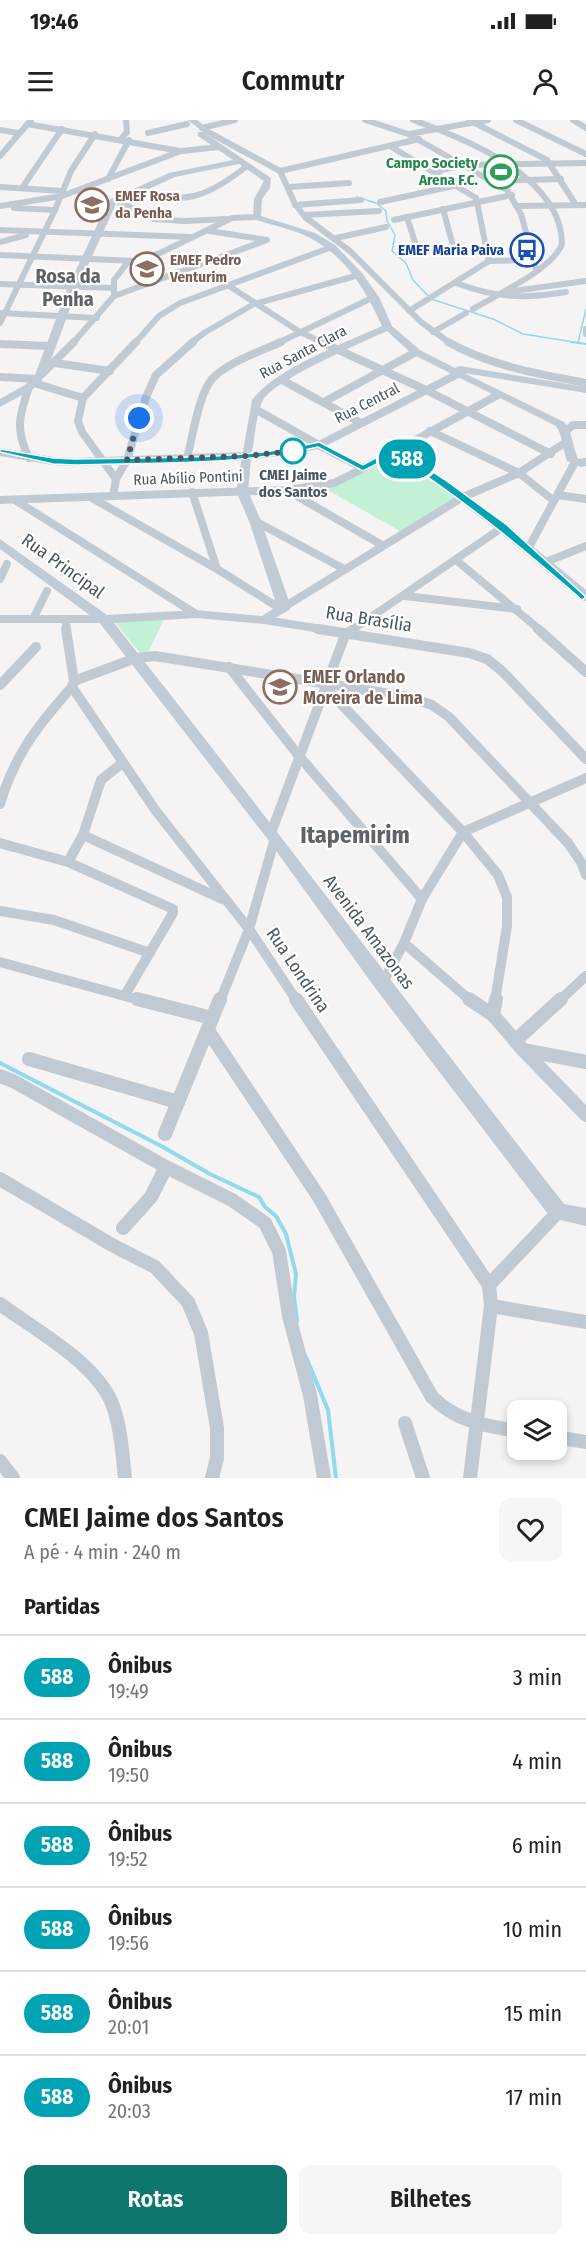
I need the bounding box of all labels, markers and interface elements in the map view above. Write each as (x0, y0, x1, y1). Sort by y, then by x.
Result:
text: 19:46 (30, 8, 78, 35)
icon: menu (24, 65, 57, 98)
text: Commutr (242, 65, 344, 97)
icon: person (529, 65, 562, 98)
place label: Campo Society Arena F.C. (386, 154, 479, 189)
sports icon: Campo Society Arena F.C. (483, 154, 519, 190)
school or university icon: EMEF Rosa da Penha (74, 187, 110, 223)
place label: EMEF Rosa da Penha (115, 187, 180, 222)
bus stop icon: EMEF Maria Paiva (509, 232, 545, 268)
place label: EMEF Maria Paiva (398, 241, 505, 259)
school or university icon: EMEF Pedro Venturim (129, 251, 165, 287)
place label: EMEF Pedro Venturim (169, 251, 241, 286)
district label: Rosa da Penha (35, 264, 101, 311)
street label: Rua Santa Clara (256, 321, 350, 383)
street label: Rua Central (332, 379, 402, 427)
your location (124, 403, 154, 433)
marker: CMEI Jaime dos Santos (280, 438, 306, 464)
line badge: 588 (372, 440, 442, 478)
text: 588 (391, 446, 423, 472)
place label: CMEI Jaime dos Santos (259, 466, 328, 501)
street label: Rua Abílio Pontini (133, 467, 243, 489)
street label: Rua Principal (17, 529, 109, 603)
street label: Rua Brasília (324, 601, 414, 637)
place label: EMEF Orlando Moreira de Lima (303, 666, 423, 709)
school or university icon: EMEF Orlando Moreira de Lima (262, 669, 298, 705)
district label: Itapemirim (300, 821, 410, 849)
street label: Avenida Amazonas (319, 870, 419, 994)
street label: Rua Londrina (262, 923, 335, 1017)
map controls (507, 1400, 567, 1460)
button: layers (507, 1400, 567, 1460)
button: heart (499, 1498, 562, 1561)
text: CMEI Jaime dos Santos (24, 1501, 284, 1534)
text: A pé · 4 min · 240 m (24, 1540, 181, 1564)
text: Partidas (24, 1593, 100, 1620)
text: Ônibus (108, 1652, 172, 1679)
text: 588 (41, 1664, 73, 1690)
text: 3 min (513, 1664, 562, 1691)
text: 19:49 (108, 1679, 149, 1703)
text: Ônibus (108, 1736, 172, 1763)
text: 588 (41, 1748, 73, 1774)
text: 4 min (512, 1748, 562, 1775)
text: 19:50 (108, 1763, 149, 1787)
text: Ônibus (108, 1820, 172, 1847)
text: 588 (41, 1832, 73, 1858)
text: 6 min (512, 1832, 562, 1859)
text: 19:52 (108, 1847, 148, 1871)
text: Ônibus (108, 1904, 172, 1931)
text: 588 (41, 1916, 73, 1942)
text: 10 min (503, 1916, 562, 1943)
text: 19:56 (108, 1931, 149, 1955)
text: Ônibus (108, 1988, 172, 2015)
text: 588 (41, 2000, 73, 2026)
text: 15 min (504, 2000, 562, 2027)
text: 20:01 (108, 2015, 149, 2039)
text: Ônibus (108, 2072, 172, 2099)
text: 588 (41, 2084, 73, 2110)
text: 17 min (505, 2084, 562, 2111)
text: 20:03 (108, 2099, 151, 2123)
button: Rotas (24, 2165, 287, 2234)
button: Bilhetes (299, 2165, 562, 2234)

